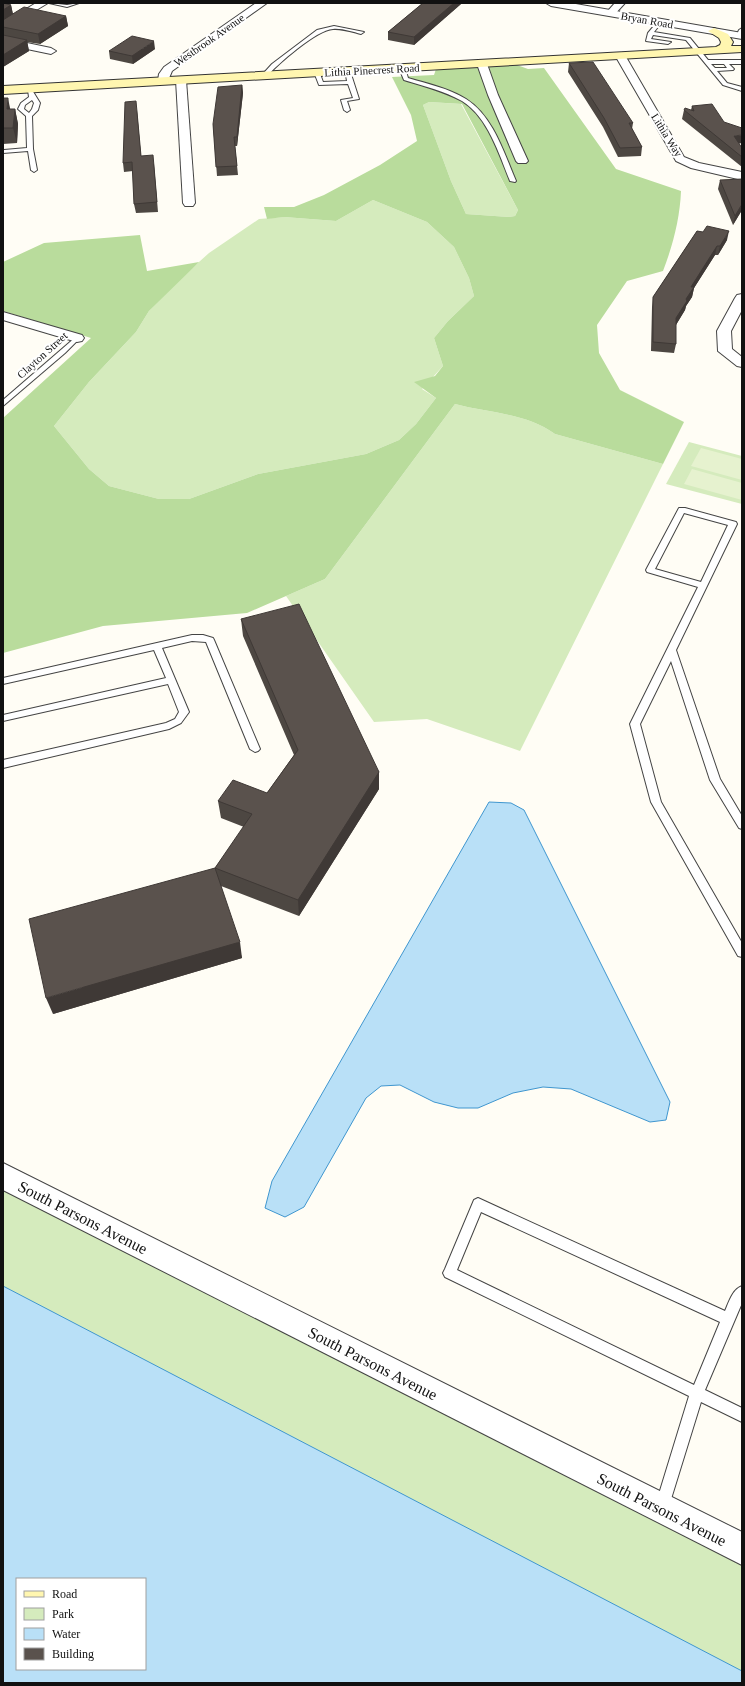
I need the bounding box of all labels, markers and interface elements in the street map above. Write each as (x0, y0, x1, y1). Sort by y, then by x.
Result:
street label: Bryan Road (620, 10, 675, 31)
street label: Westbrook Avenue (172, 11, 246, 69)
street label: Lithia Pinecrest Road (324, 61, 420, 78)
street label: Lithia Way (649, 111, 685, 159)
street label: Clayton Street (14, 329, 70, 381)
street label: South Parsons Avenue (15, 1177, 150, 1257)
street label: South Parsons Avenue (305, 1323, 440, 1403)
street label: South Parsons Avenue (594, 1469, 729, 1549)
legend (16, 1578, 146, 1670)
text: Road (52, 1587, 77, 1601)
text: Park (52, 1607, 74, 1621)
text: Water (52, 1627, 80, 1641)
text: Building (52, 1647, 94, 1661)

